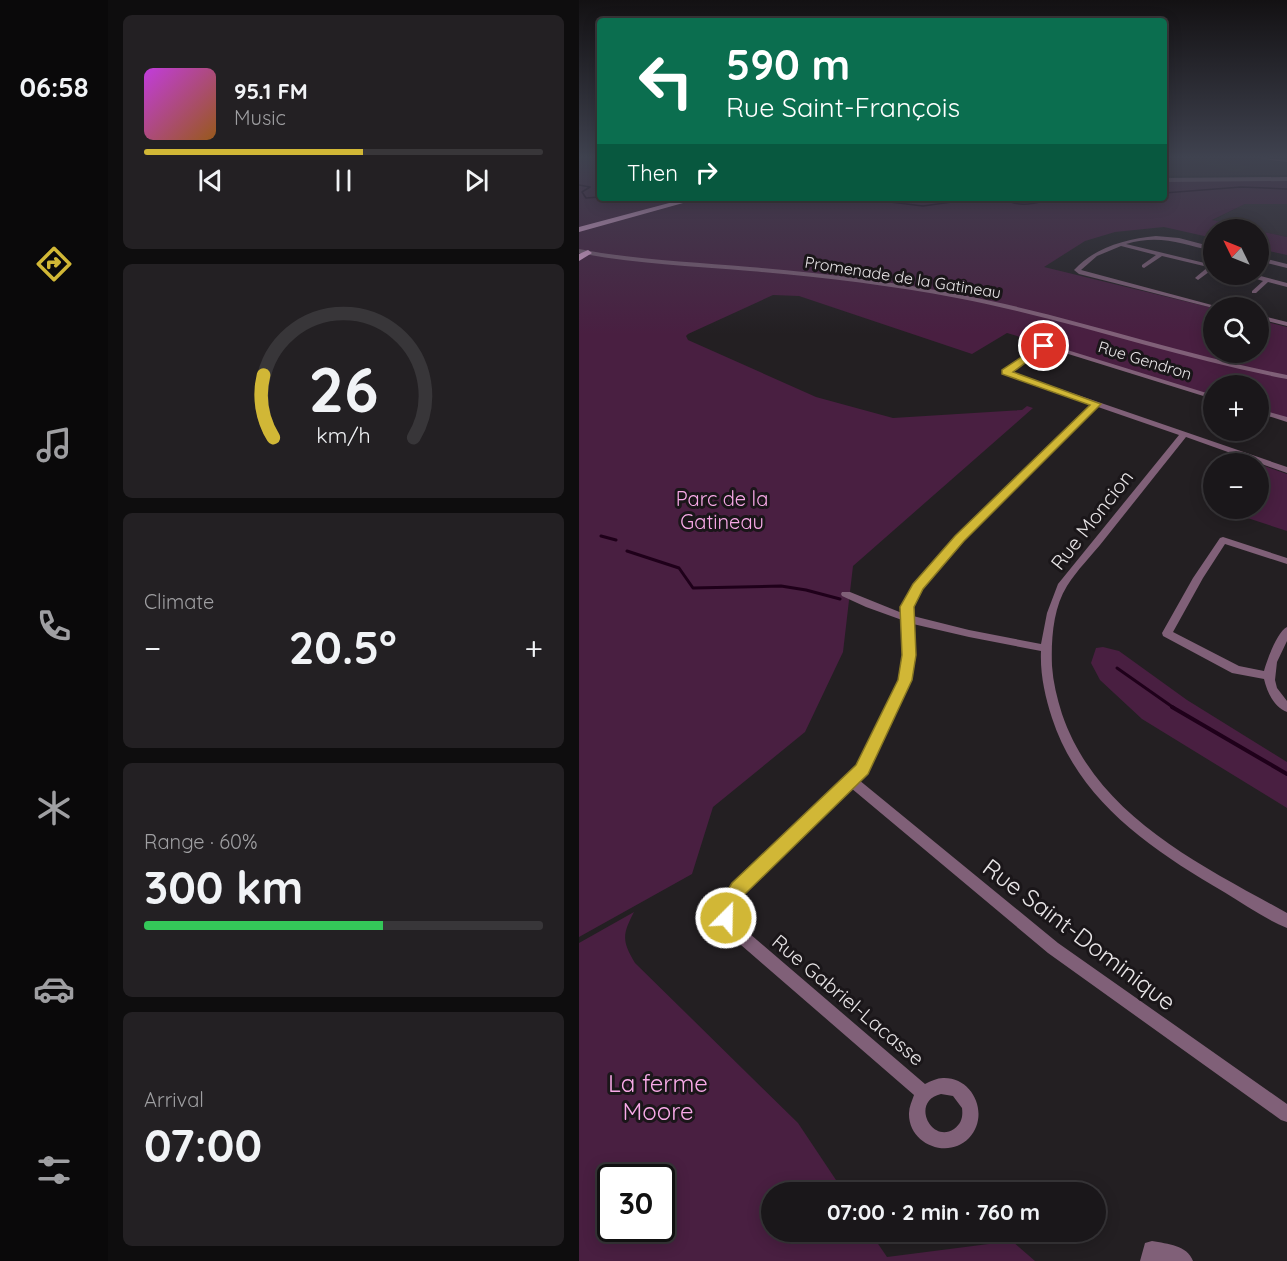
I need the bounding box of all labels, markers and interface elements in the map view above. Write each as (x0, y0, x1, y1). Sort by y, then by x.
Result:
text: 590 m (726, 38, 850, 91)
icon: left (627, 42, 705, 120)
text: 06:58 (19, 70, 89, 104)
text: 95.1 FM (234, 77, 308, 105)
text: Rue Saint-François (726, 90, 960, 124)
text: Music (234, 105, 286, 130)
icon: right (690, 156, 723, 189)
text: Then (627, 159, 678, 187)
icon: previous (194, 164, 227, 197)
icon: pause (327, 164, 360, 197)
icon: next (460, 164, 493, 197)
north arrow (1203, 219, 1269, 285)
map controls (1203, 219, 1269, 519)
icon: directions (33, 243, 75, 285)
street label: Promenade de la Gatineau (803, 252, 1003, 302)
button: search (1203, 297, 1269, 363)
pin (1018, 320, 1069, 371)
icon: arrive (1027, 329, 1060, 362)
street label: Rue Gendron (1096, 336, 1194, 384)
text: 26 (308, 350, 379, 428)
button: + (1203, 375, 1269, 441)
text: km/h (316, 423, 371, 449)
icon: music (33, 424, 75, 466)
button: − (1203, 453, 1269, 519)
street label: Rue Moncion (1045, 465, 1138, 575)
park label: Parc de la Gatineau (676, 486, 768, 534)
text: Climate (144, 589, 214, 614)
icon: phone (33, 605, 75, 647)
text: 20.5° (289, 619, 397, 675)
text: − (144, 627, 161, 668)
text: + (524, 627, 543, 668)
icon: climate (33, 787, 75, 829)
text: Range · 60% (144, 829, 258, 854)
street label: Rue Saint-Dominique (977, 852, 1182, 1017)
text: 300 km (144, 859, 303, 915)
position arrow (694, 886, 758, 950)
street label: Rue Gabriel-Lacasse (767, 929, 929, 1070)
icon: car (33, 968, 75, 1010)
park label: La ferme Moore (608, 1068, 708, 1126)
text: Arrival (144, 1087, 204, 1112)
text: 07:00 (144, 1117, 262, 1173)
icon: filters (33, 1149, 75, 1191)
speed limit sign: 30 (597, 1164, 675, 1242)
text: 07:00 · 2 min · 760 m (827, 1198, 1040, 1226)

